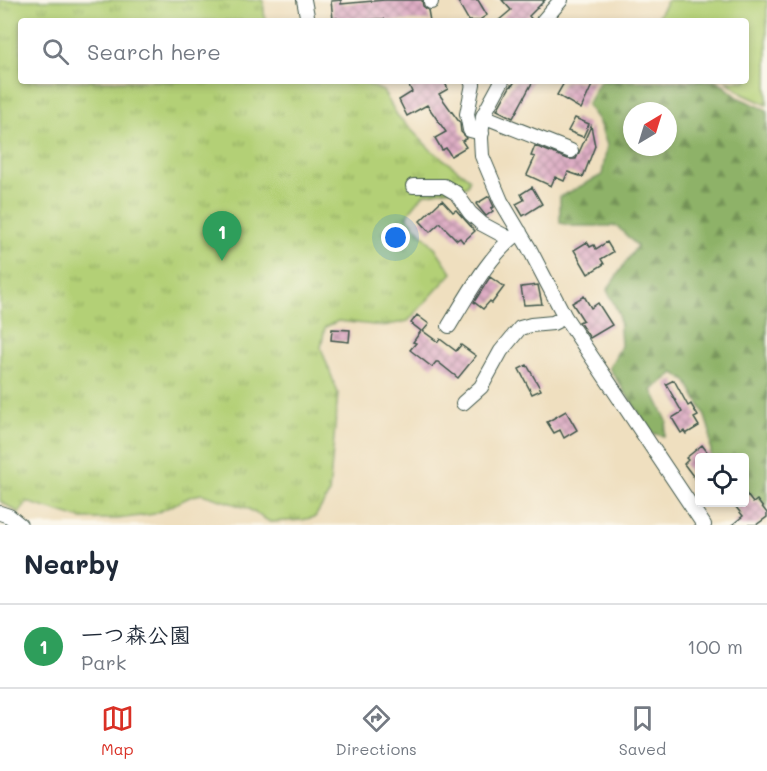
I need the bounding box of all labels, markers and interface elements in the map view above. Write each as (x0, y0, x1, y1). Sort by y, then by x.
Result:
search box (18, 18, 749, 84)
icon: search (39, 35, 72, 68)
text: Search here (87, 37, 221, 66)
north arrow (623, 102, 677, 156)
pin: 1 (202, 212, 242, 261)
your location (381, 223, 410, 252)
map controls (695, 453, 749, 507)
button: locate (695, 453, 749, 507)
text: Nearby (24, 547, 119, 581)
text: 一つ森公園 (81, 620, 191, 649)
text: 1 (39, 633, 48, 659)
text: 100 m (687, 633, 743, 659)
text: Park (81, 649, 126, 675)
tab: Map (101, 702, 134, 759)
tab: Directions (336, 702, 417, 759)
tab: Saved (619, 702, 666, 759)

